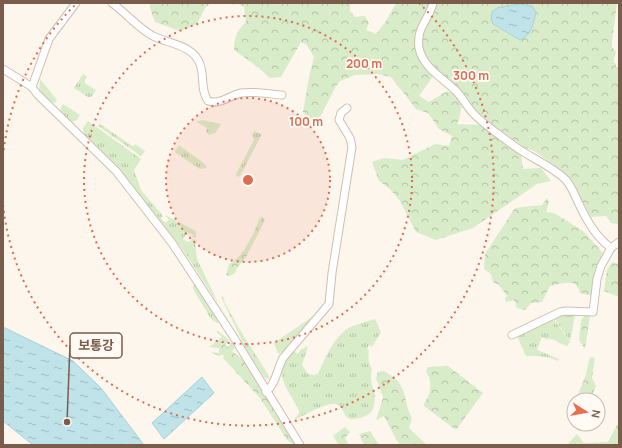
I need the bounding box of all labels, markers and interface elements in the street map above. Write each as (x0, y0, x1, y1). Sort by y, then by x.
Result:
text: 200 m (346, 55, 382, 72)
text: 300 m (453, 67, 489, 84)
text: 100 m (289, 113, 323, 130)
centre of rings (241, 173, 255, 187)
callout: 보통강 (70, 333, 122, 358)
text: 보통강 (78, 336, 114, 354)
north arrow (566, 392, 606, 432)
text: N (588, 409, 604, 419)

